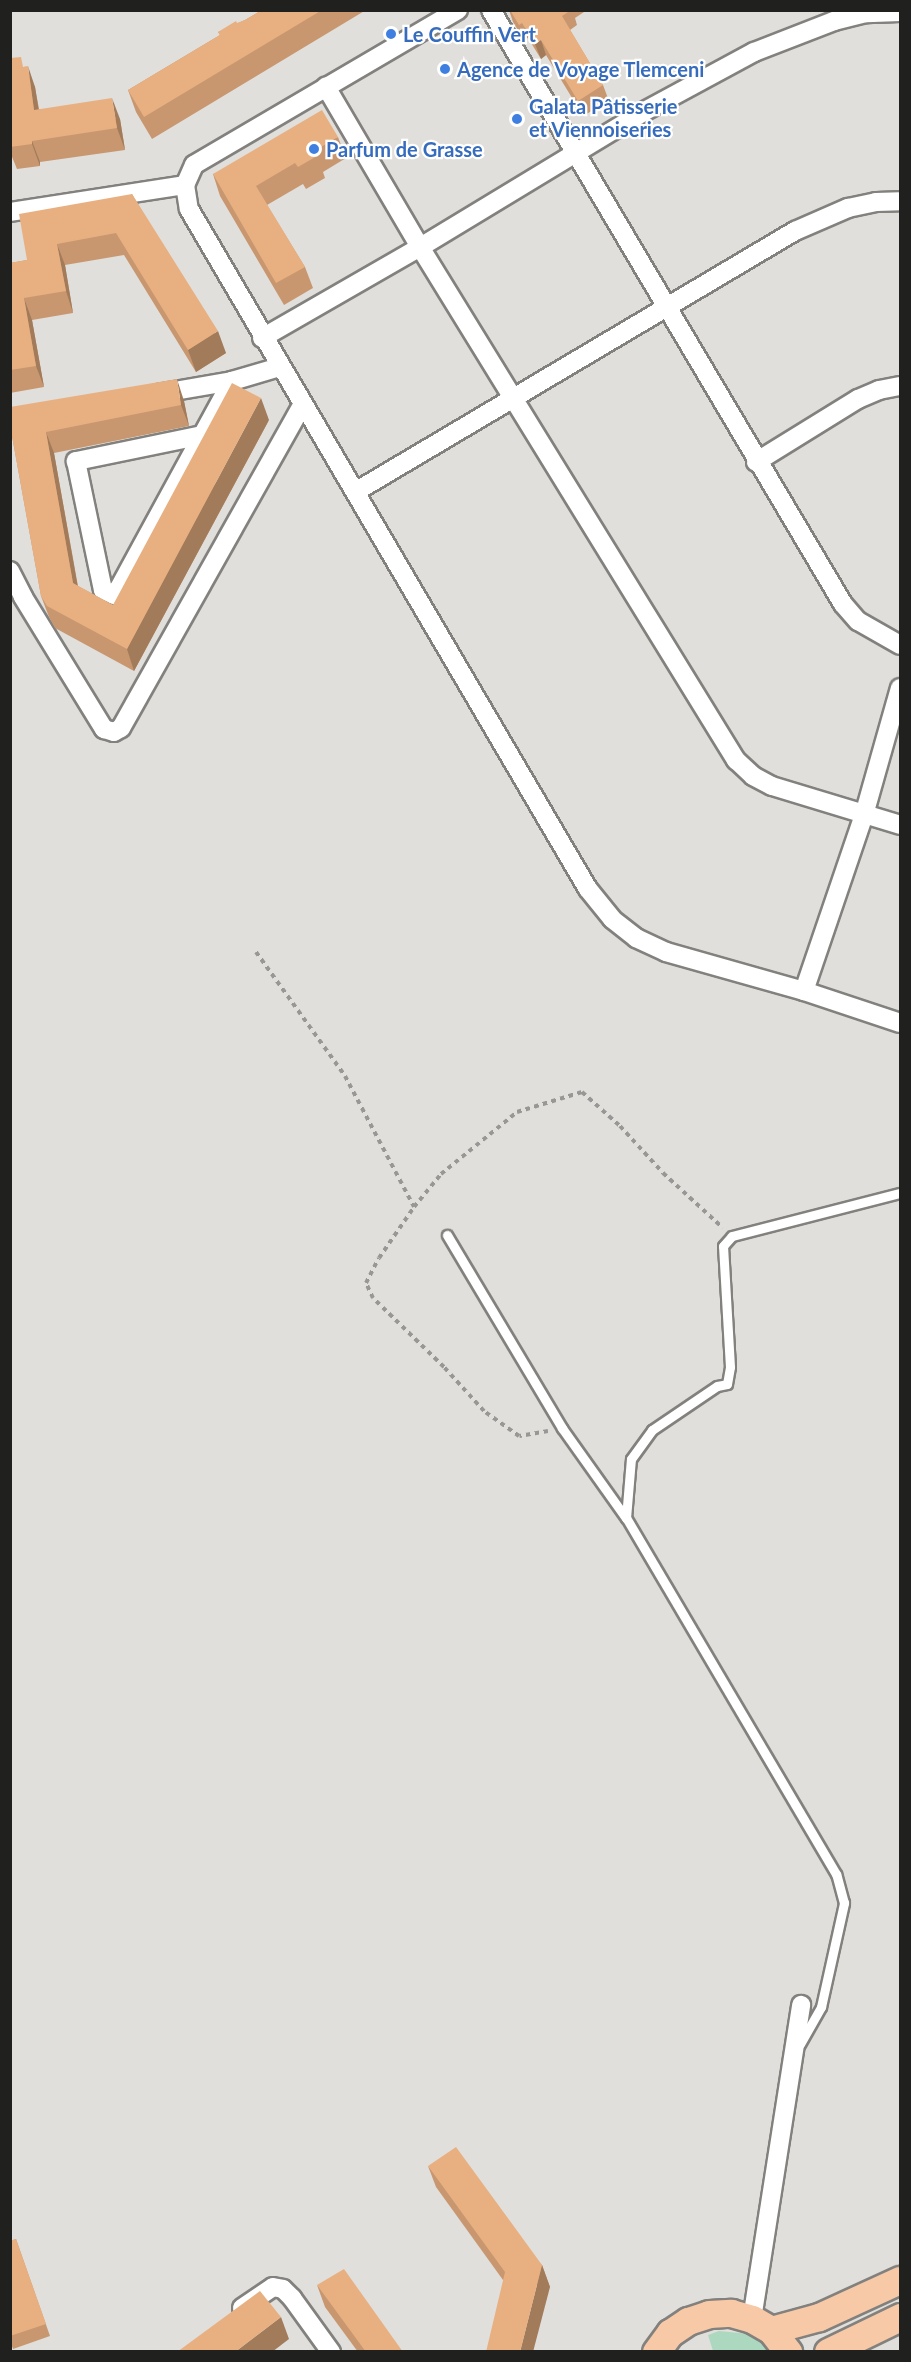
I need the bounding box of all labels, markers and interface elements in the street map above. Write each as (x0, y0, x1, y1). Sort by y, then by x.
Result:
place label: Le Couffin Vert (403, 22, 537, 46)
marker: Le Couffin Vert (384, 27, 398, 41)
place label: Agence de Voyage Tlemceni (457, 57, 706, 81)
marker: Agence de Voyage Tlemceni (438, 62, 452, 76)
place label: Galata Pâtisserie et Viennoiseries (529, 95, 677, 142)
marker: Galata Pâtisserie et Viennoiseries (510, 112, 524, 126)
place label: Parfum de Grasse (326, 137, 483, 161)
marker: Parfum de Grasse (307, 142, 321, 156)

